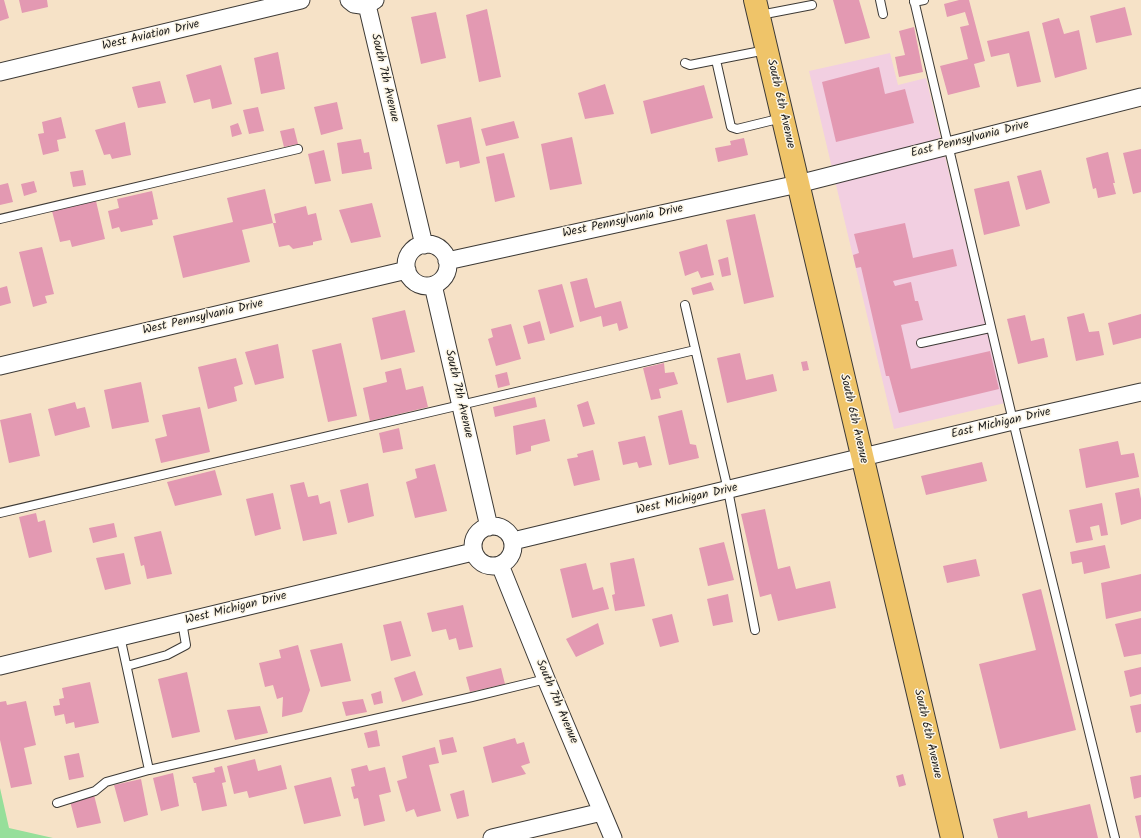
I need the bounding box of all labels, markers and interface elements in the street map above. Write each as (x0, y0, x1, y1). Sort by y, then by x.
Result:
street label: West Aviation Drive (101, 18, 201, 54)
street label: South 7th Avenue (367, 32, 401, 124)
street label: South 6th Avenue (763, 58, 797, 150)
street label: East Pennsylvania Drive (910, 118, 1030, 162)
street label: West Pennsylvania Drive (561, 202, 685, 242)
street label: West Pennsylvania Drive (141, 297, 265, 339)
street label: South 7th Avenue (441, 348, 475, 440)
street label: South 6th Avenue (836, 373, 870, 465)
street label: East Michigan Drive (950, 406, 1052, 442)
street label: West Michigan Drive (635, 481, 739, 519)
street label: West Michigan Drive (184, 589, 288, 629)
street label: South 7th Avenue (532, 658, 580, 746)
street label: South 6th Avenue (910, 688, 944, 780)

